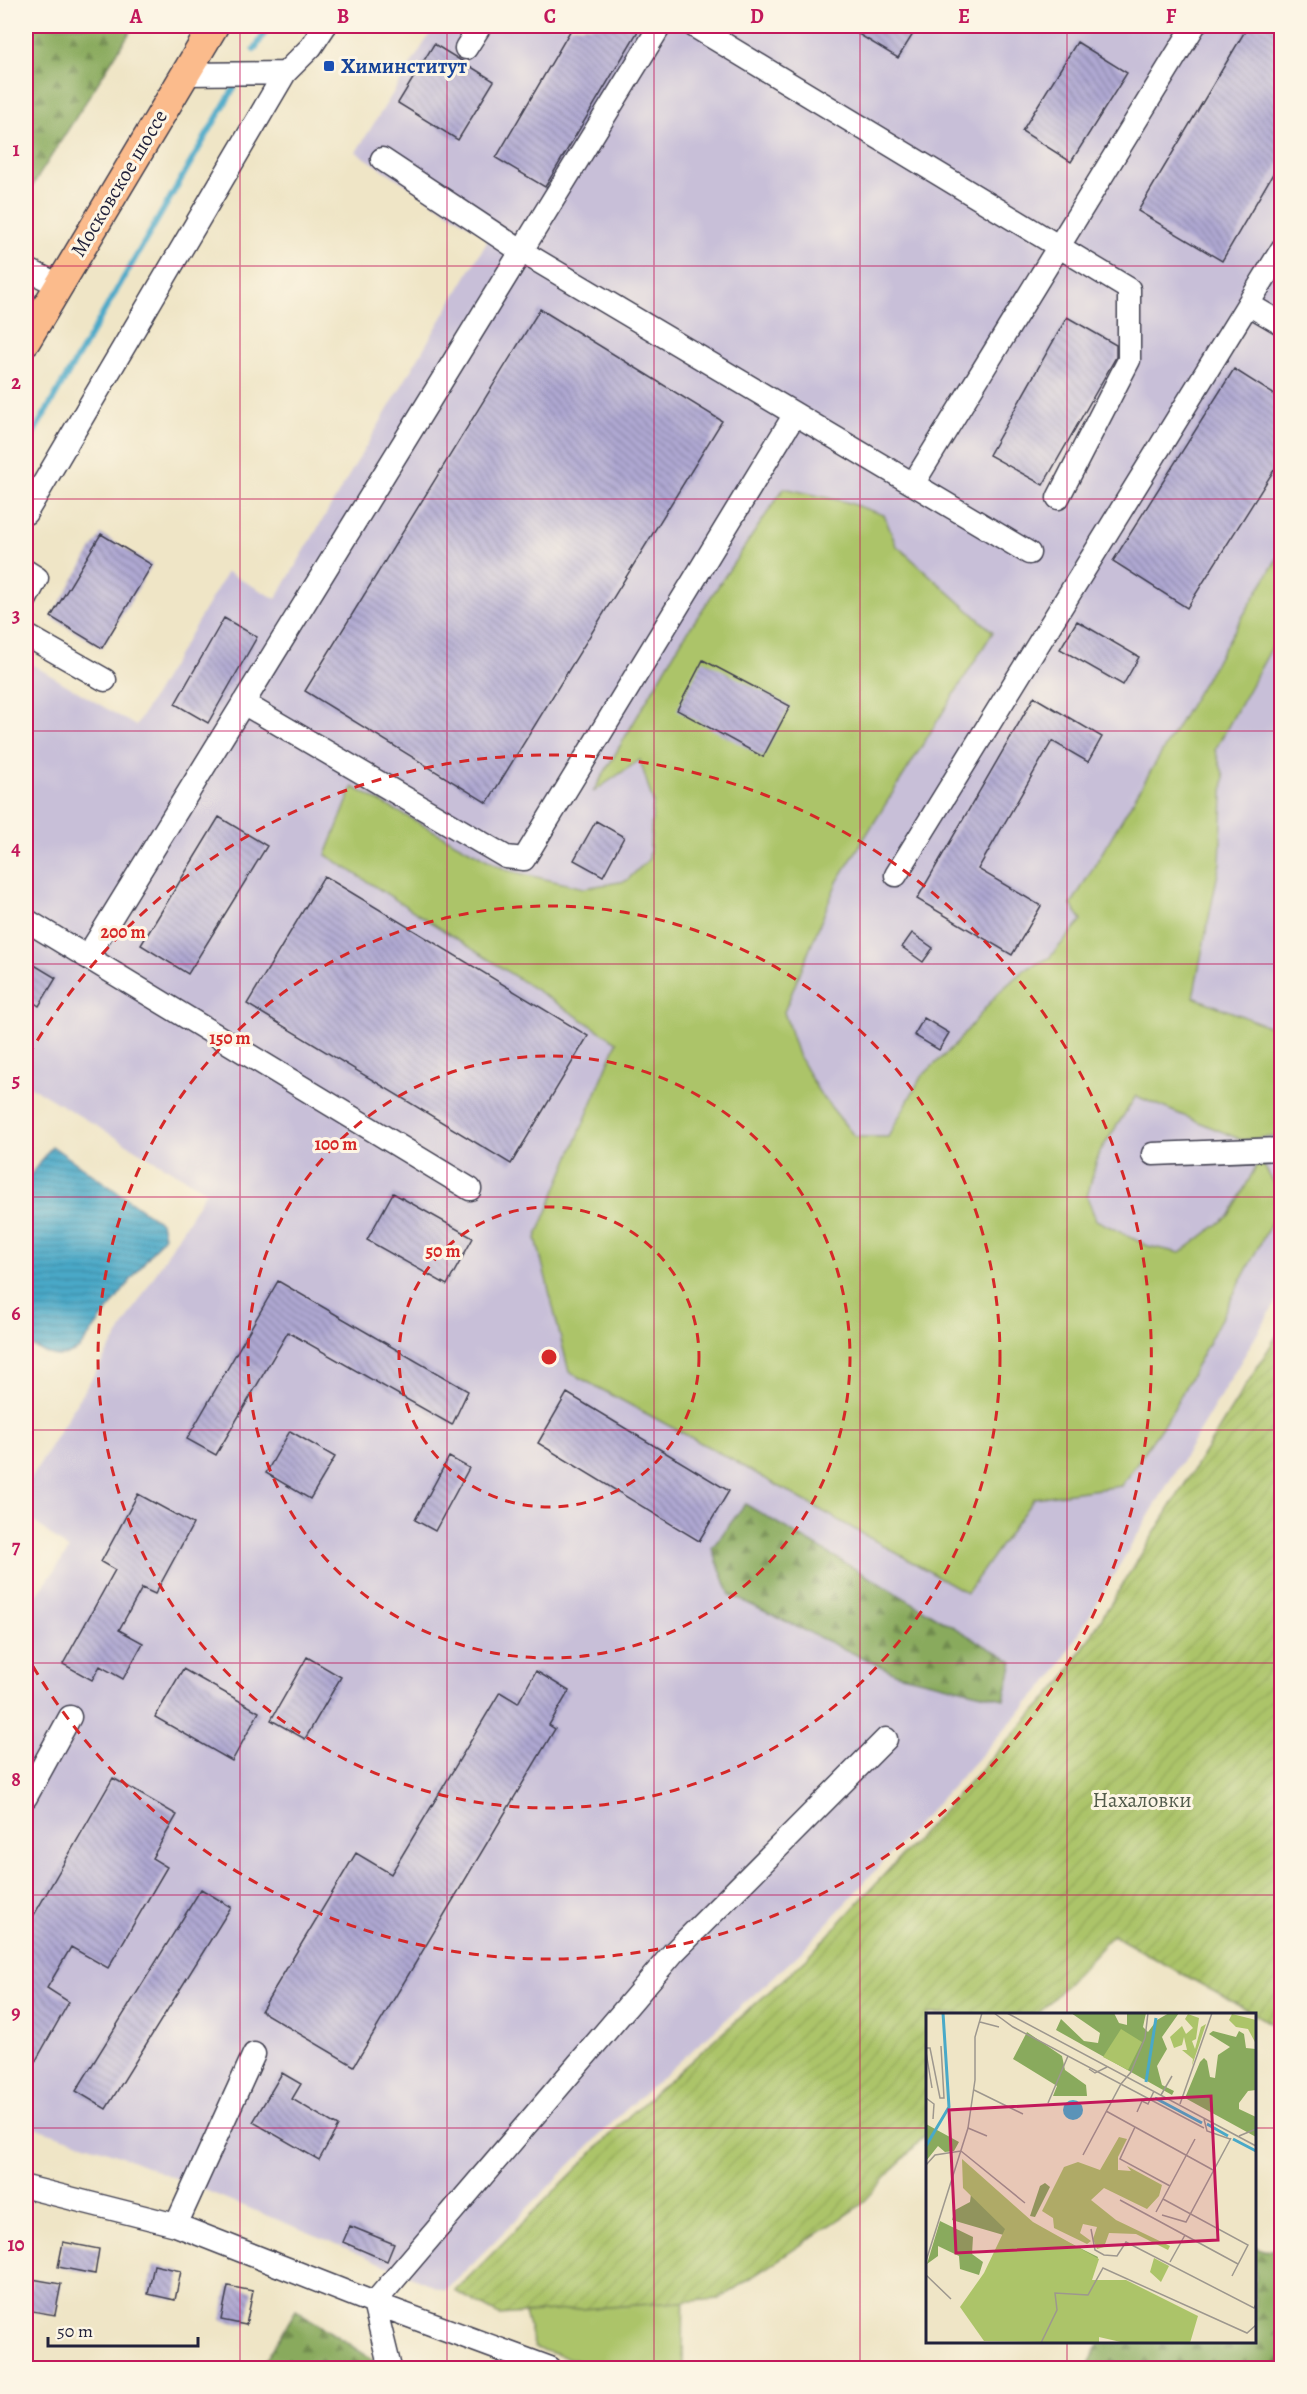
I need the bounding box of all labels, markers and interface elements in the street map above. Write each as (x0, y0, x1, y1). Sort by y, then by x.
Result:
text: A (129, 3, 143, 30)
text: B (337, 3, 349, 30)
text: C (544, 3, 556, 30)
text: D (750, 3, 764, 30)
text: E (958, 3, 970, 30)
text: F (1166, 3, 1177, 30)
place label: Химинститут (341, 52, 467, 80)
marker: Химинститут (322, 59, 336, 73)
street label: Московское шоссе (64, 104, 174, 262)
text: 1 (12, 136, 20, 163)
text: 2 (11, 369, 21, 396)
text: 3 (12, 602, 20, 629)
text: 4 (11, 835, 21, 862)
text: 200 m (100, 920, 146, 944)
text: 150 m (209, 1026, 251, 1050)
text: 5 (12, 1067, 20, 1094)
text: 100 m (315, 1132, 357, 1156)
text: 50 m (426, 1239, 460, 1263)
text: 6 (11, 1300, 21, 1327)
centre of rings (539, 1347, 559, 1367)
text: 7 (12, 1533, 21, 1560)
text: 8 (11, 1766, 21, 1793)
park label: Нахаловки (1093, 1786, 1191, 1814)
text: 9 (11, 1999, 21, 2026)
inset map (926, 2013, 1256, 2343)
text: 10 (7, 2231, 25, 2258)
scale bar (48, 2310, 198, 2348)
text: 50 m (57, 2319, 93, 2343)

